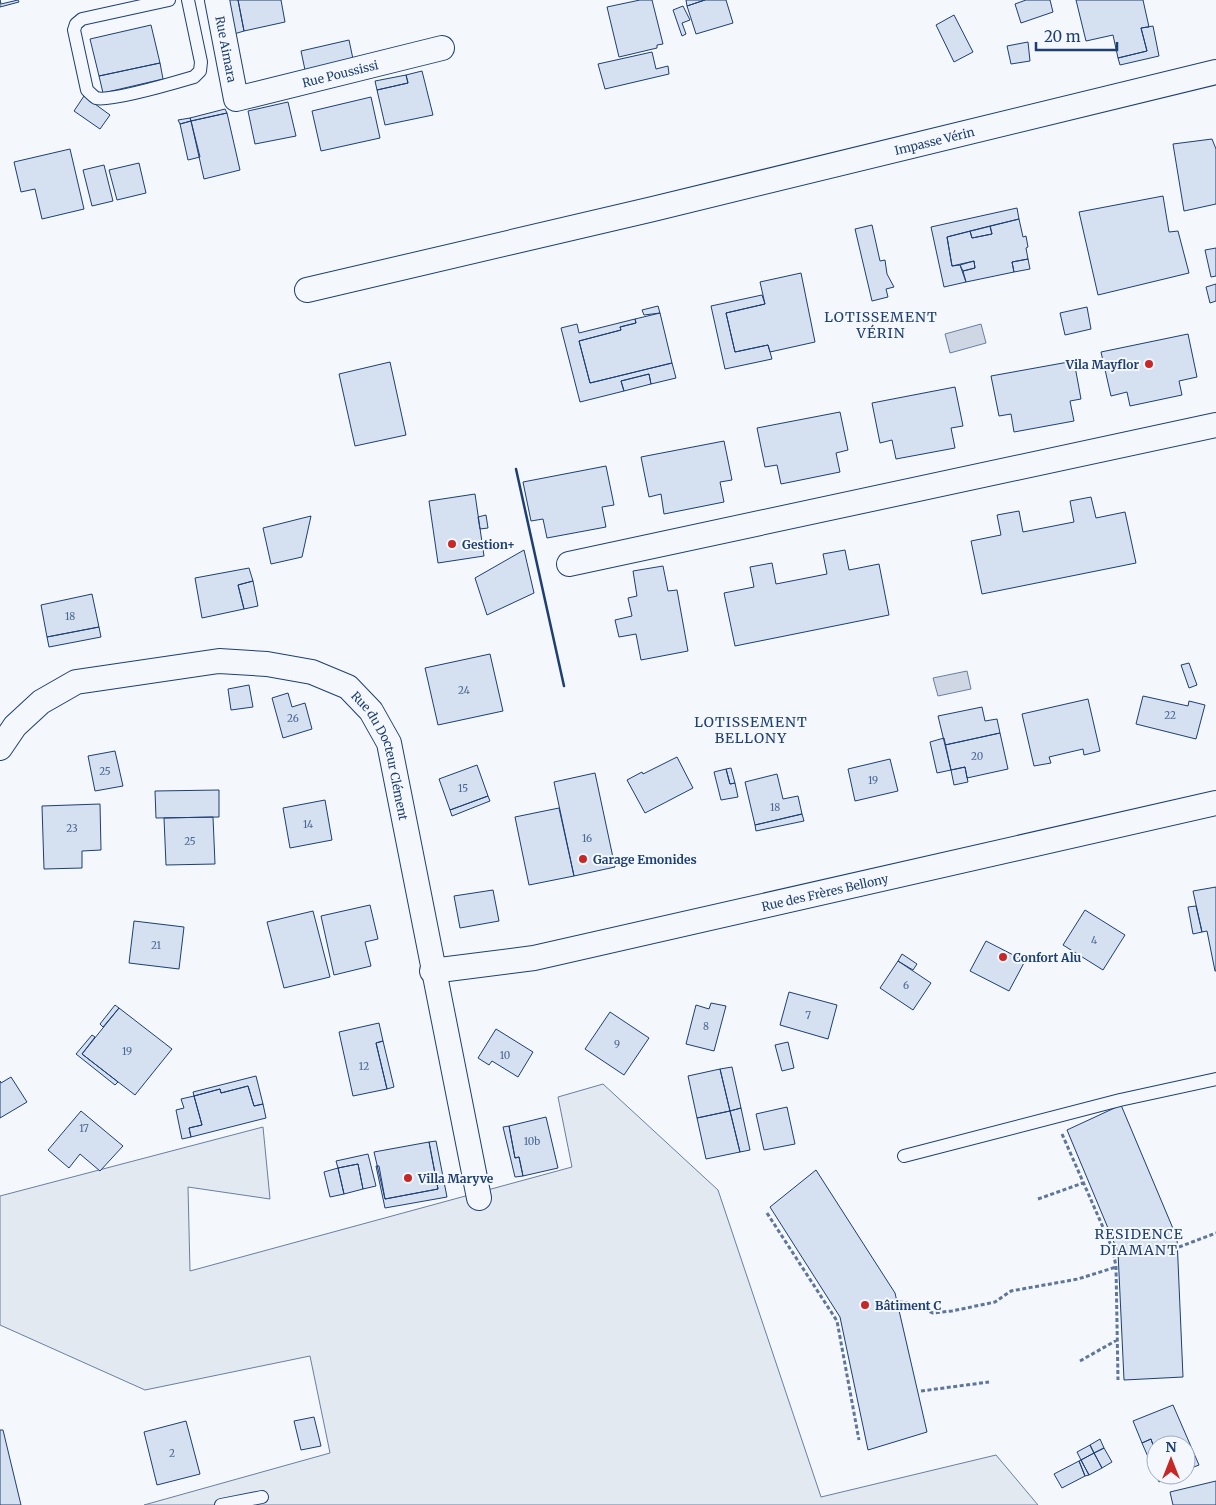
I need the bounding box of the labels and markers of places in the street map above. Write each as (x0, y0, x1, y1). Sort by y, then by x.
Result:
place label: Vila Mayflor (1065, 357, 1139, 372)
marker: Vila Mayflor (1143, 358, 1155, 370)
place label: Gestion+ (462, 537, 515, 552)
marker: Gestion+ (446, 538, 458, 550)
place label: Garage Emonides (593, 852, 697, 867)
marker: Garage Emonides (577, 853, 589, 865)
place label: Confort Alu (1013, 950, 1082, 965)
marker: Confort Alu (997, 951, 1009, 963)
place label: Villa Maryve (417, 1171, 494, 1186)
marker: Villa Maryve (402, 1172, 414, 1184)
place label: Bâtiment C (875, 1298, 941, 1313)
marker: Bâtiment C (859, 1299, 871, 1311)

